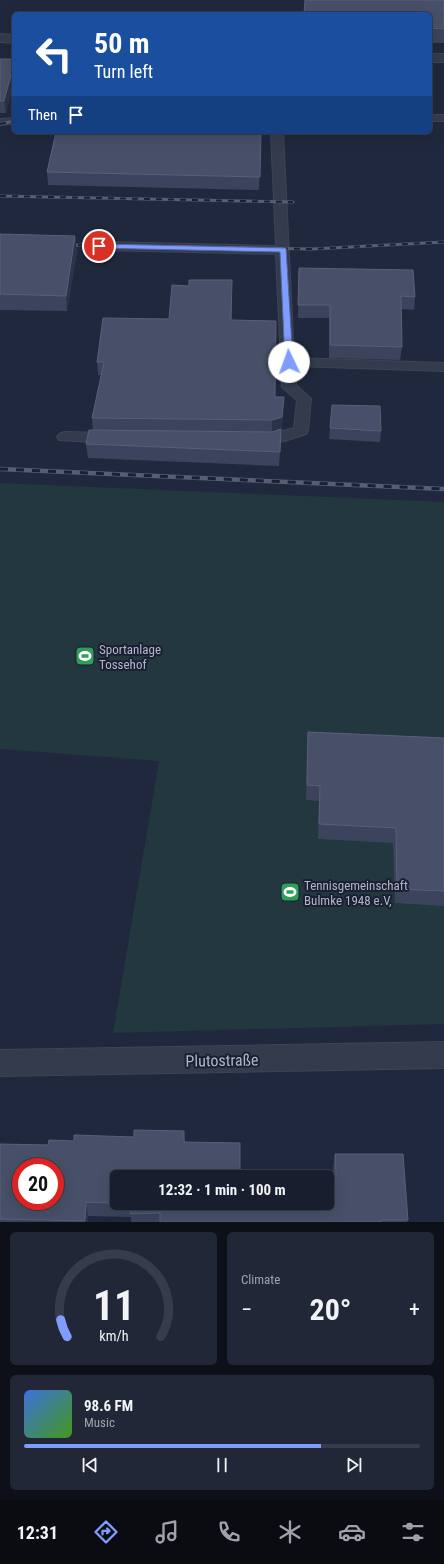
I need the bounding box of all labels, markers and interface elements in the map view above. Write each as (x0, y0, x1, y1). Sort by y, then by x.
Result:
text: 50 m (94, 27, 150, 60)
icon: left (28, 28, 80, 80)
text: Turn left (94, 61, 153, 82)
icon: arrive (65, 104, 87, 126)
text: Then (28, 106, 57, 124)
pin (82, 229, 116, 263)
icon: arrive (88, 235, 110, 257)
position arrow (268, 341, 310, 383)
place label: Sportanlage Tossehof (99, 642, 161, 672)
sports icon: Sportanlage Tossehof (74, 645, 96, 667)
place label: Tennisgemeinschaft Bulmke 1948 e.V, (304, 878, 408, 908)
sports icon: Tennisgemeinschaft Bulmke 1948 e.V, (279, 881, 301, 903)
street label: Plutostraße (185, 1050, 259, 1071)
speed limit sign: 20 (12, 1158, 64, 1210)
text: 12:32 · 1 min · 100 m (158, 1181, 286, 1199)
text: Climate (241, 1272, 280, 1287)
text: 11 (92, 1280, 135, 1329)
text: 20° (310, 1292, 352, 1327)
text: − (241, 1297, 252, 1322)
text: + (409, 1297, 420, 1322)
text: km/h (99, 1327, 128, 1343)
text: 98.6 FM (84, 1397, 133, 1415)
text: Music (84, 1415, 115, 1430)
icon: previous (79, 1454, 101, 1476)
icon: pause (211, 1454, 233, 1476)
icon: next (343, 1454, 365, 1476)
icon: directions (92, 1518, 120, 1546)
icon: music (153, 1518, 181, 1546)
icon: phone (215, 1518, 243, 1546)
icon: climate (276, 1518, 304, 1546)
icon: car (338, 1518, 366, 1546)
icon: filters (399, 1518, 427, 1546)
text: 12:31 (17, 1522, 58, 1543)

